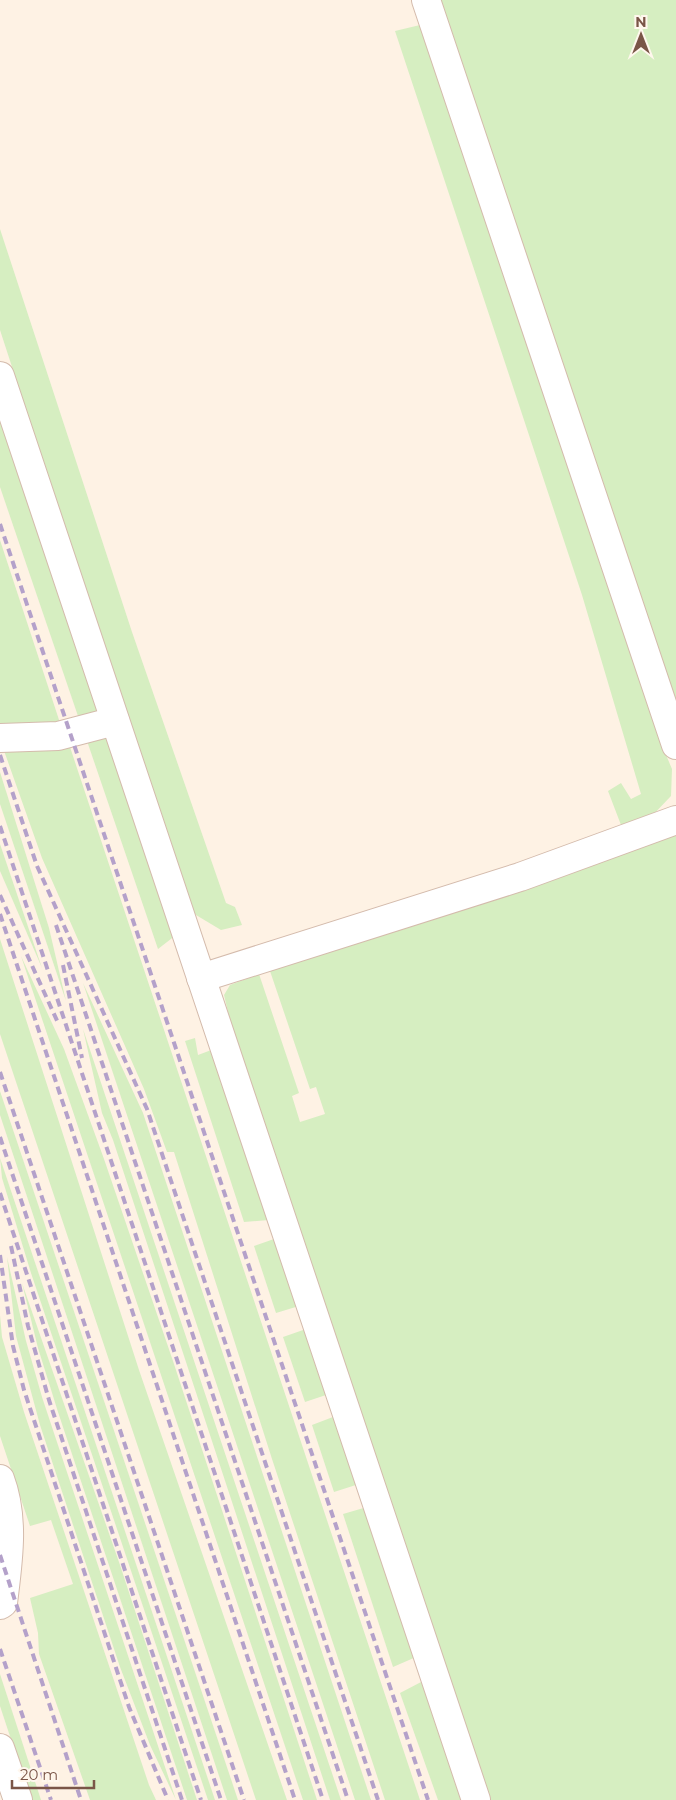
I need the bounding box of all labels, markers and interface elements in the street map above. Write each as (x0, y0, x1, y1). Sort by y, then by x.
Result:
north arrow (616, 10, 666, 60)
text: N (635, 13, 647, 31)
scale bar (12, 1758, 95, 1790)
text: 20 m (20, 1765, 58, 1784)

